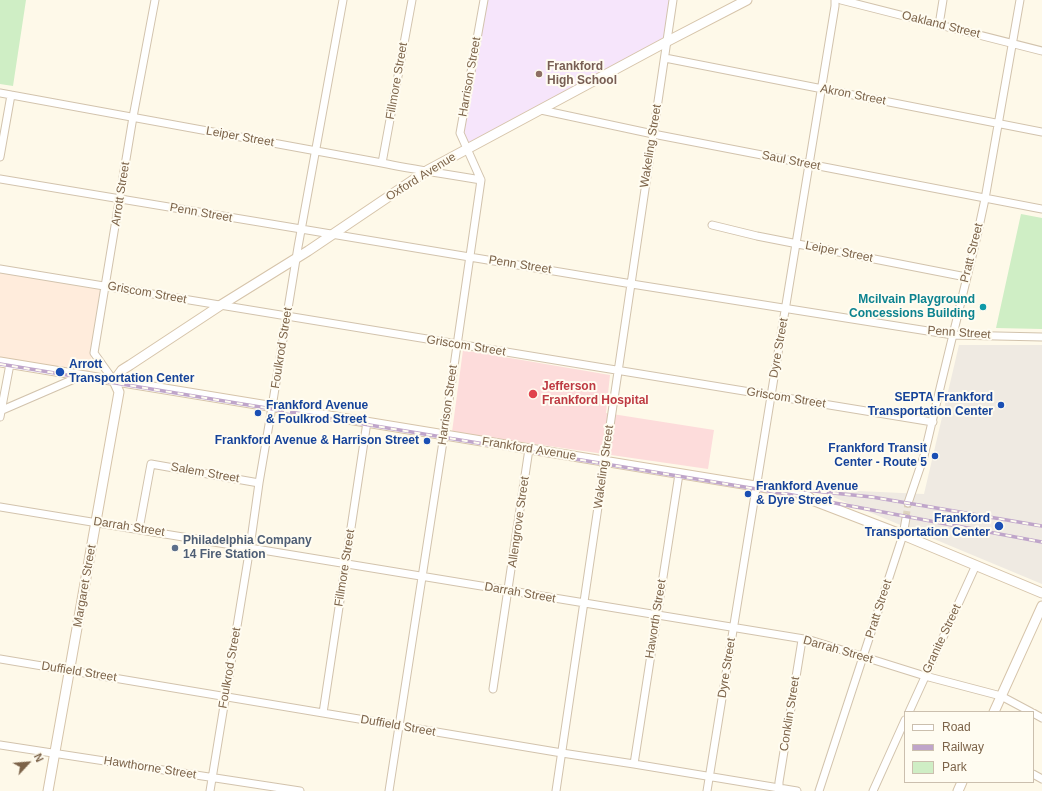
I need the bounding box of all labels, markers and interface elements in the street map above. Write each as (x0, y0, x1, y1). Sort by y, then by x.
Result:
street label: Oakland Street (900, 8, 982, 42)
street label: Harrison Street (456, 36, 484, 118)
street label: Fillmore Street (383, 41, 411, 121)
place label: Frankford High School (547, 60, 617, 88)
marker: Frankford High School (534, 69, 544, 79)
street label: Akron Street (819, 82, 887, 108)
street label: Wakeling Street (637, 103, 665, 189)
street label: Leiper Street (205, 124, 275, 150)
street label: Saul Street (760, 148, 822, 174)
street label: Oxford Avenue (383, 150, 459, 204)
street label: Arrott Street (109, 161, 133, 227)
street label: Penn Street (169, 200, 233, 226)
street label: Pratt Street (958, 222, 986, 284)
street label: Leiper Street (804, 238, 874, 266)
street label: Penn Street (488, 253, 552, 277)
street label: Griscom Street (106, 279, 188, 307)
place label: Mcilvain Playground Concessions Building (849, 293, 975, 321)
marker: Mcilvain Playground Concessions Building (978, 302, 988, 312)
street label: Foulkrod Street (268, 306, 296, 390)
street label: Dyre Street (767, 317, 791, 379)
street label: Penn Street (927, 324, 991, 342)
street label: Griscom Street (425, 333, 507, 359)
place label: Arrott Transportation Center (69, 358, 194, 386)
street label: Harrison Street (435, 364, 461, 446)
marker: Arrott Transportation Center (54, 366, 66, 378)
place label: Jefferson Frankford Hospital (542, 380, 649, 408)
street label: Griscom Street (745, 385, 827, 411)
marker: Jefferson Frankford Hospital (527, 388, 539, 400)
place label: SEPTA Frankford Transportation Center (868, 391, 993, 419)
place label: Frankford Avenue & Foulkrod Street (266, 399, 368, 427)
marker: SEPTA Frankford Transportation Center (996, 400, 1006, 410)
marker: Frankford Avenue & Foulkrod Street (253, 408, 263, 418)
street label: Wakeling Street (591, 424, 617, 510)
place label: Frankford Avenue & Harrison Street (215, 434, 419, 448)
street label: Frankford Avenue (481, 434, 577, 464)
marker: Frankford Avenue & Harrison Street (422, 436, 432, 446)
place label: Frankford Transit Center - Route 5 (828, 442, 927, 470)
marker: Frankford Transit Center - Route 5 (930, 451, 940, 461)
street label: Salem Street (170, 460, 240, 486)
street label: Allengrove Street (505, 475, 533, 569)
place label: Frankford Avenue & Dyre Street (756, 480, 858, 508)
marker: Frankford Avenue & Dyre Street (743, 489, 753, 499)
place label: Frankford Transportation Center (865, 512, 990, 540)
street label: Darrah Street (92, 514, 166, 540)
marker: Frankford Transportation Center (993, 520, 1005, 532)
street label: Fillmore Street (332, 528, 358, 608)
place label: Philadelphia Company 14 Fire Station (183, 534, 312, 562)
marker: Philadelphia Company 14 Fire Station (170, 543, 180, 553)
street label: Margaret Street (71, 544, 99, 628)
street label: Haworth Street (643, 578, 669, 660)
street label: Pratt Street (863, 578, 895, 640)
street label: Darrah Street (483, 580, 557, 606)
street label: Granite Street (920, 602, 964, 676)
street label: Foulkrod Street (216, 626, 244, 710)
street label: Darrah Street (801, 633, 875, 667)
street label: Dyre Street (715, 637, 739, 699)
street label: Duffield Street (40, 659, 118, 685)
street label: Conklin Street (777, 676, 803, 752)
legend (904, 711, 1034, 783)
street label: Duffield Street (359, 712, 437, 740)
text: Road (942, 720, 971, 734)
text: Railway (942, 740, 984, 754)
north arrow (8, 743, 48, 783)
text: N (32, 752, 46, 764)
street label: Hawthorne Street (103, 754, 197, 782)
text: Park (942, 760, 967, 774)

